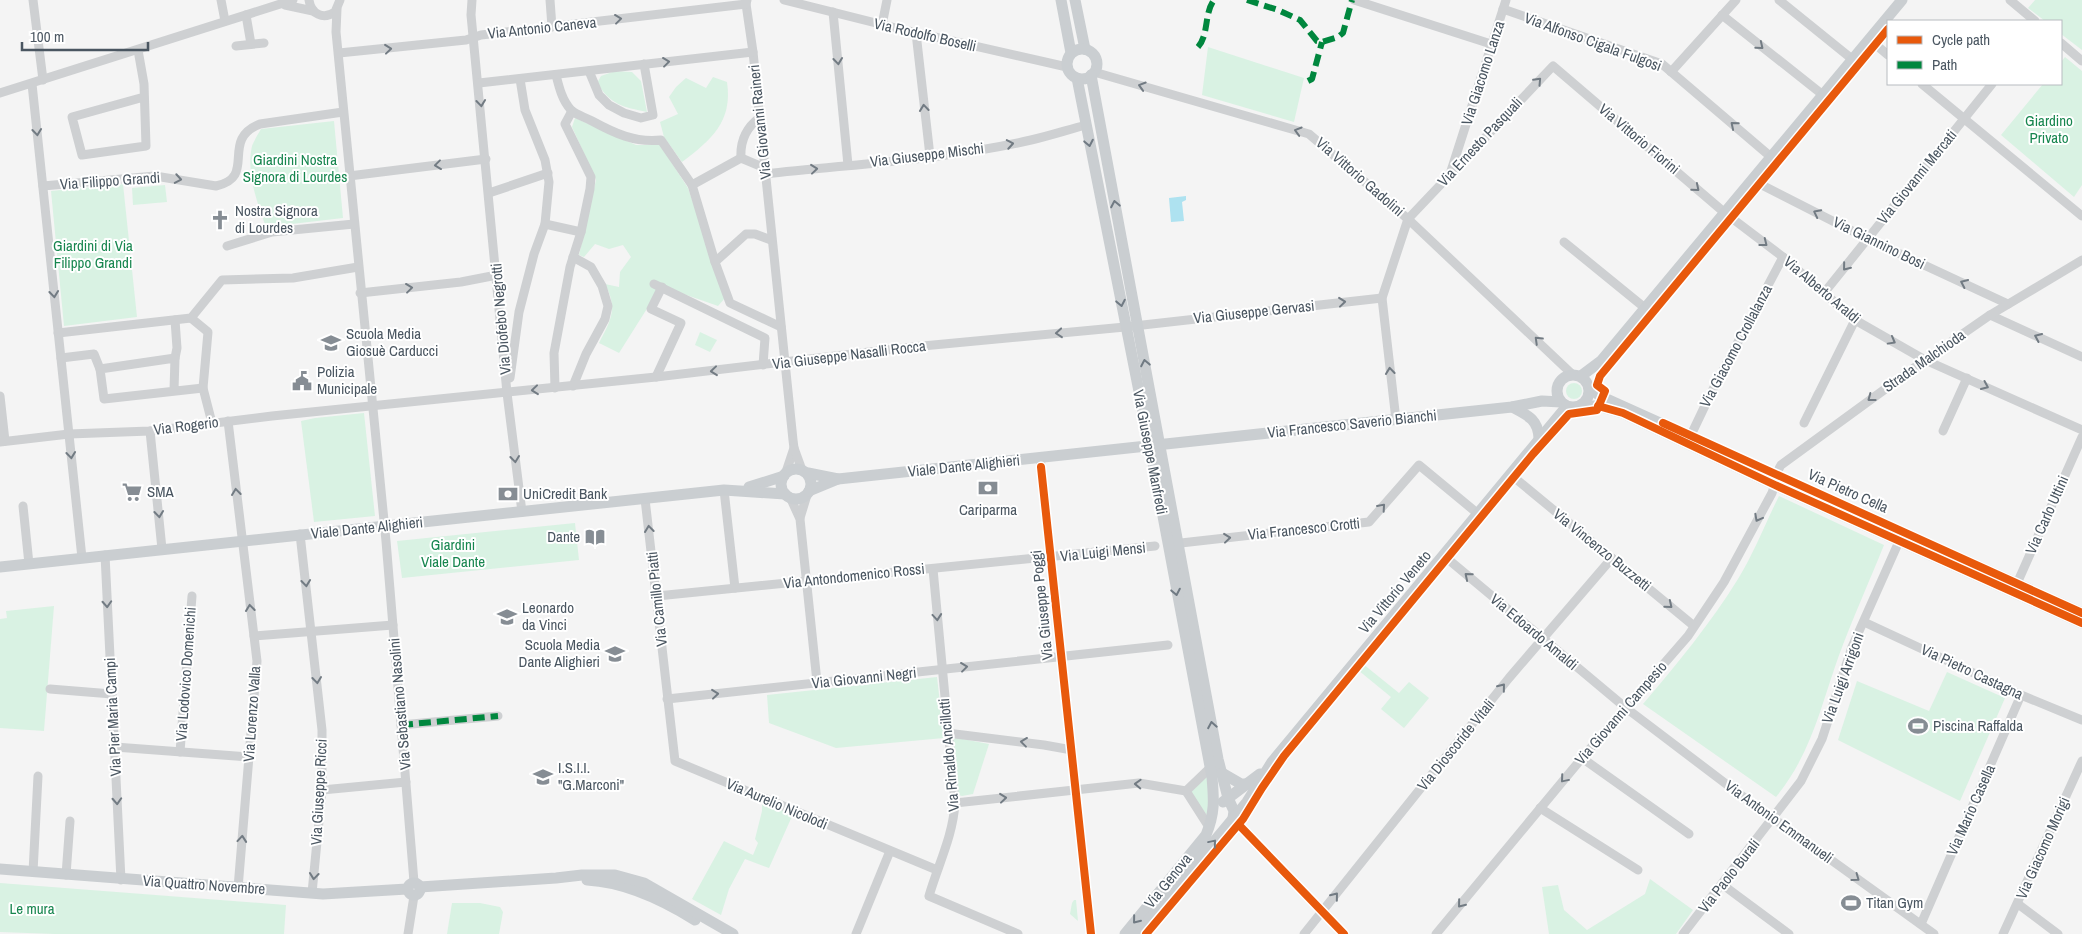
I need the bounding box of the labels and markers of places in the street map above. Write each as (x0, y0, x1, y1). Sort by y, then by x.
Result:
place label: Nostra Signora di Lourdes (235, 200, 318, 238)
church icon: Nostra Signora di Lourdes (209, 209, 231, 231)
place label: Scuola Media Giosuè Carducci (346, 323, 438, 361)
school or university icon: Scuola Media Giosuè Carducci (320, 332, 342, 354)
place label: Polizia Municipale (317, 361, 377, 399)
public building icon: Polizia Municipale (291, 370, 313, 392)
bank icon: Cariparma (977, 477, 999, 499)
supermarket icon: SMA (121, 481, 143, 503)
place label: SMA (147, 481, 174, 502)
bank icon: UniCredit Bank (497, 483, 519, 505)
place label: UniCredit Bank (523, 483, 608, 504)
place label: Cariparma (959, 499, 1017, 520)
place label: Dante (547, 526, 580, 547)
library icon: Dante (584, 526, 606, 548)
place label: Leonardo da Vinci (522, 597, 574, 635)
school or university icon: Leonardo da Vinci (496, 606, 518, 628)
place label: Scuola Media Dante Alighieri (519, 634, 600, 672)
school or university icon: Scuola Media Dante Alighieri (604, 643, 626, 665)
sports icon: Piscina Raffalda (1907, 715, 1929, 737)
place label: Piscina Raffalda (1933, 715, 2023, 736)
place label: I.S.I.I. "G.Marconi" (558, 757, 624, 795)
school or university icon: I.S.I.I. "G.Marconi" (532, 766, 554, 788)
sports icon: Titan Gym (1840, 892, 1862, 914)
place label: Titan Gym (1866, 892, 1923, 913)

